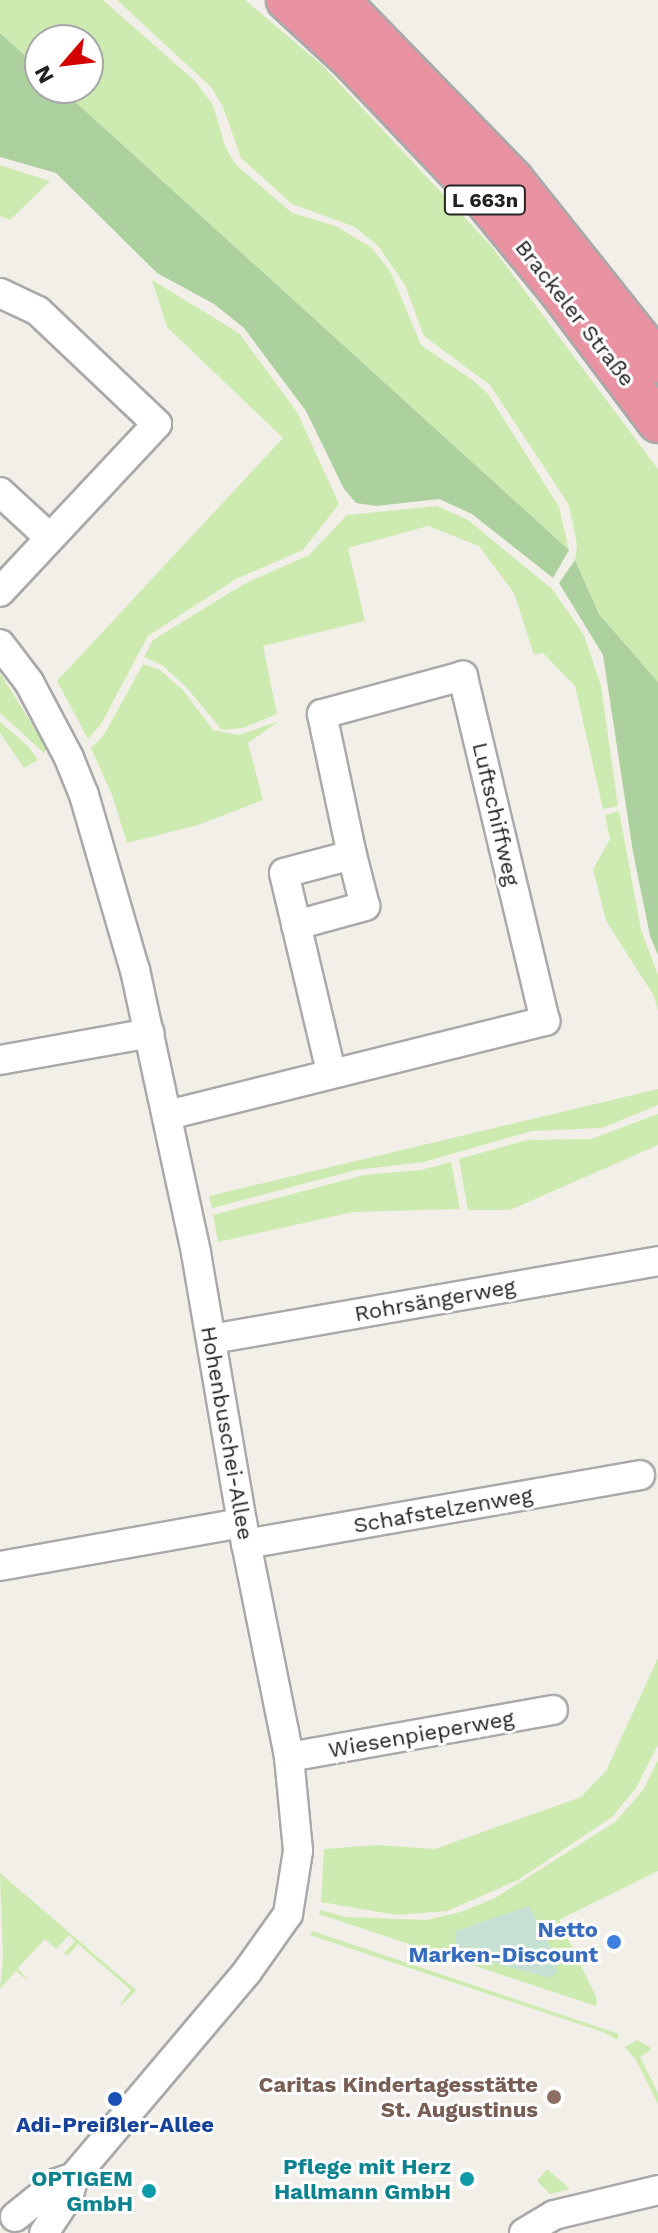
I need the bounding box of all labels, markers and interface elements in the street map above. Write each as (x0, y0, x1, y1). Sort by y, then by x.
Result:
north arrow (24, 24, 104, 104)
text: N (29, 61, 59, 88)
road number: L 663n (443, 184, 527, 216)
street label: Brackeler Straße (509, 234, 641, 392)
street label: Luftschiffweg (467, 740, 525, 888)
street label: Rohrsängerweg (352, 1273, 518, 1327)
street label: Hohenbuschei-Allee (195, 1324, 259, 1542)
street label: Schafstelzenweg (351, 1481, 535, 1539)
street label: Wiesenpieperweg (326, 1705, 516, 1763)
place label: Netto Marken-Discount (408, 1916, 598, 1968)
marker: Netto Marken-Discount (605, 1933, 623, 1951)
place label: Caritas Kindertagesstätte St. Augustinus (258, 2071, 538, 2122)
marker: Caritas Kindertagesstätte St. Augustinus (545, 2088, 563, 2106)
marker: Adi-Preißler-Allee (106, 2090, 124, 2108)
place label: Adi-Preißler-Allee (16, 2112, 214, 2138)
place label: Pflege mit Herz Hallmann GmbH (274, 2153, 451, 2204)
place label: OPTIGEM GmbH (31, 2165, 133, 2216)
marker: Pflege mit Herz Hallmann GmbH (458, 2170, 476, 2188)
marker: OPTIGEM GmbH (140, 2182, 158, 2200)

